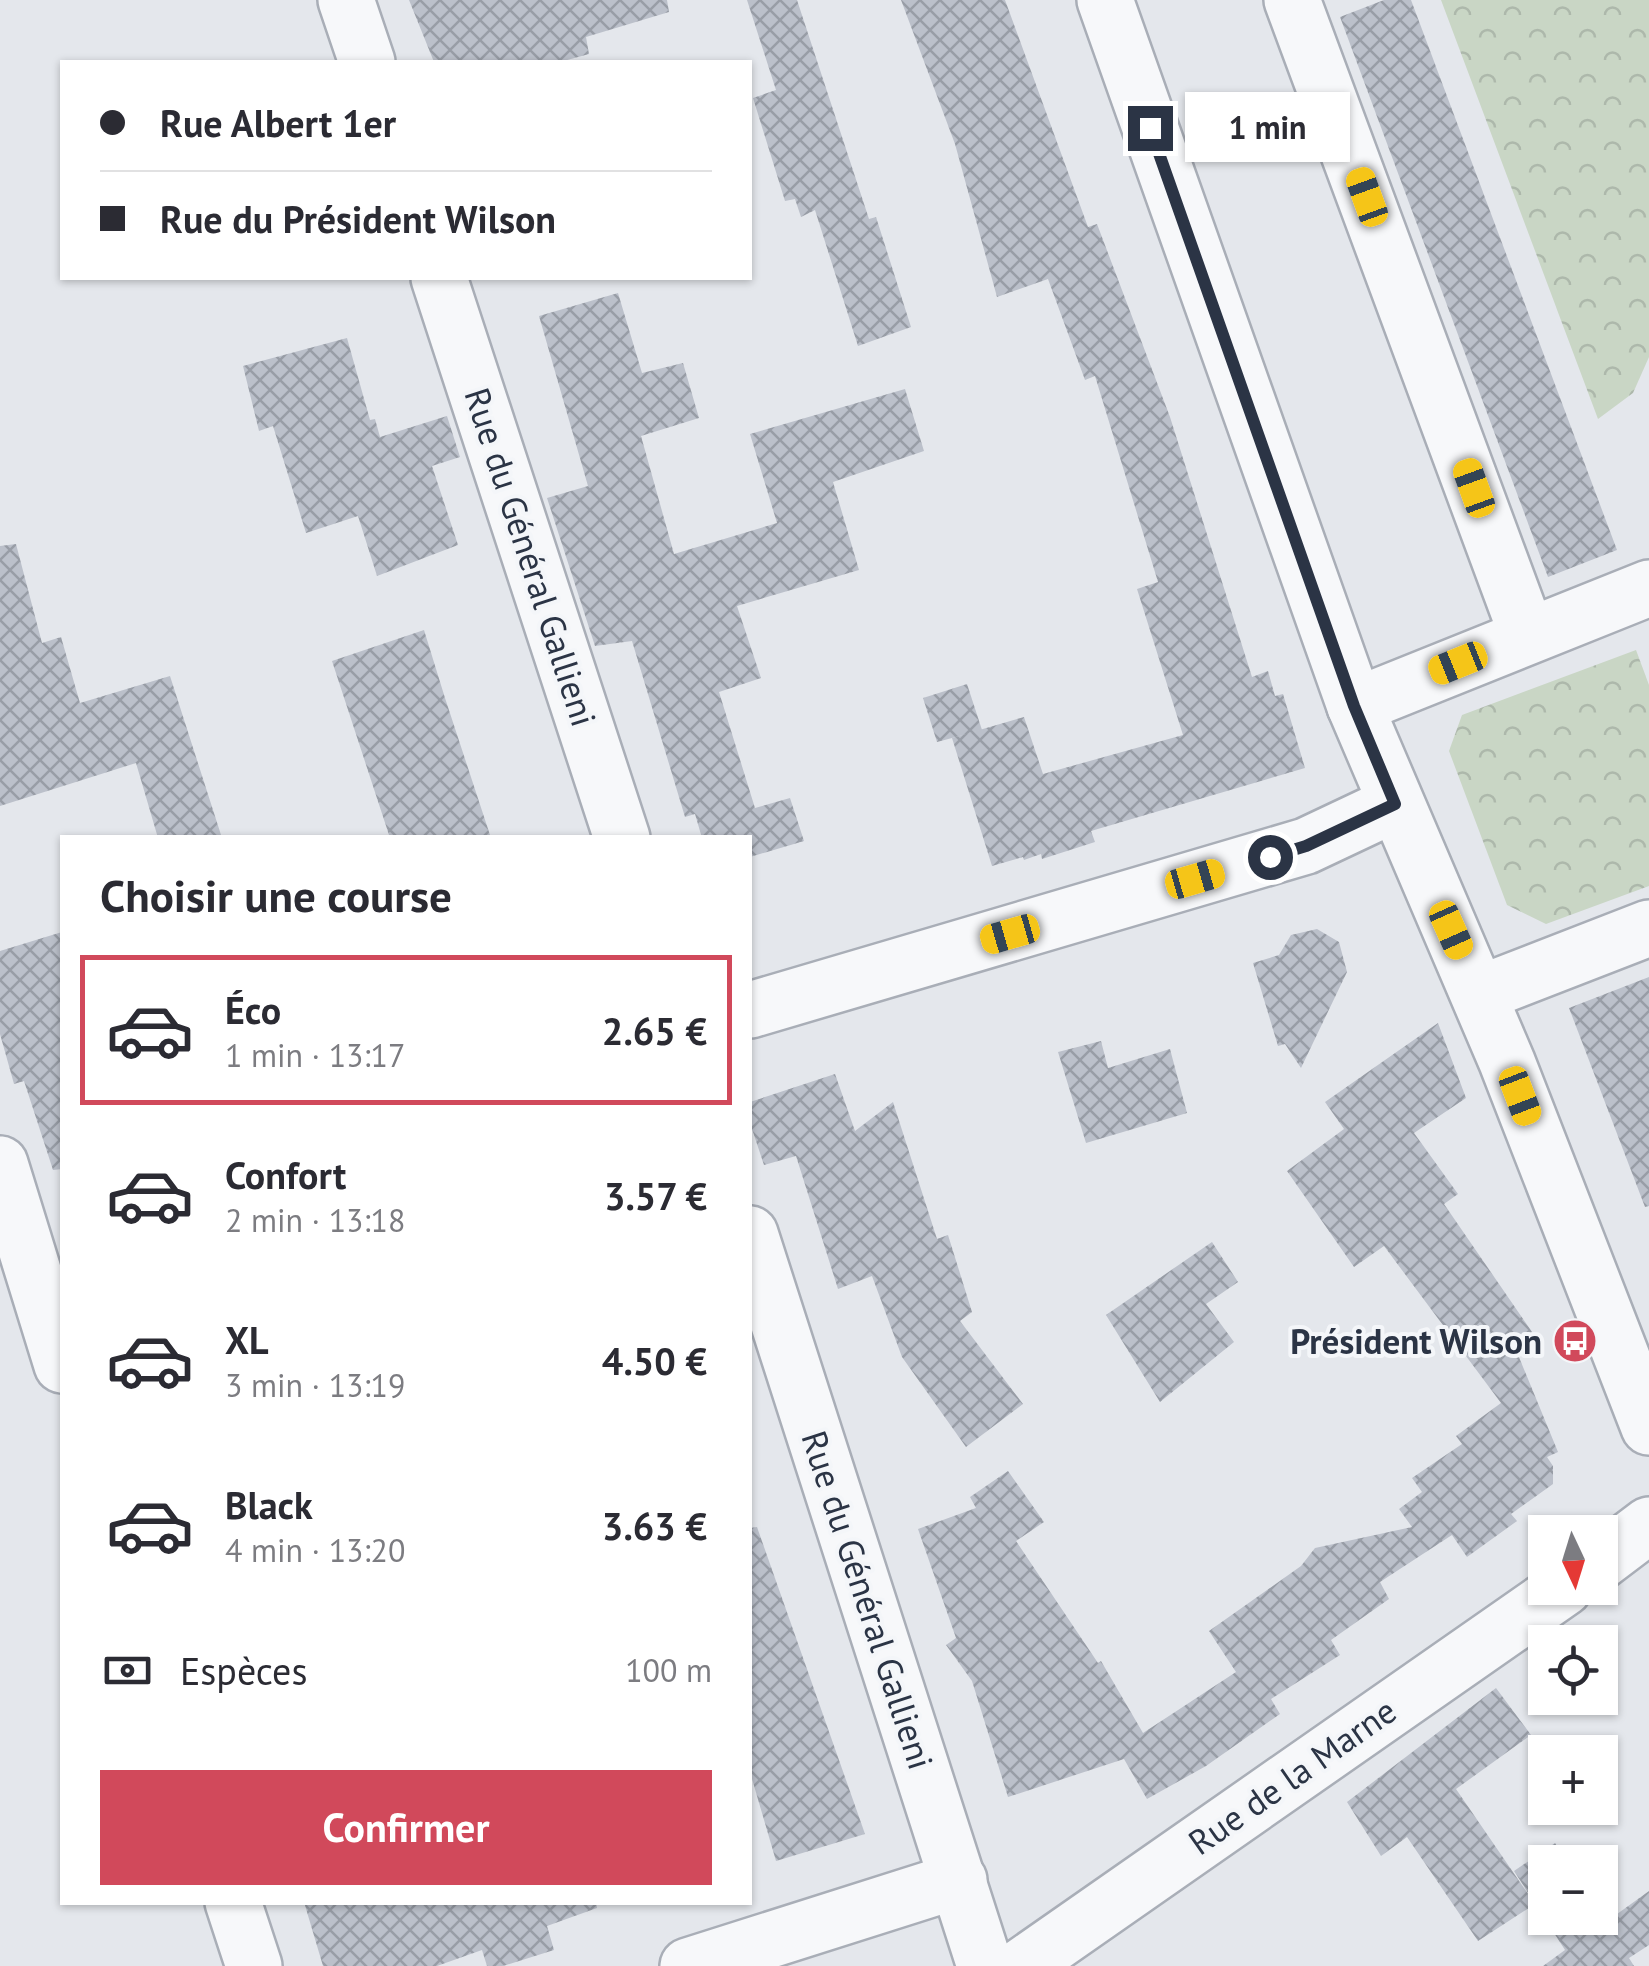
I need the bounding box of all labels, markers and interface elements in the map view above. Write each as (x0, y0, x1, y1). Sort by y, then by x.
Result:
callout: 1 min (1185, 93, 1350, 163)
text: Rue Albert 1er (160, 98, 396, 147)
route end (1128, 106, 1173, 151)
text: 1 min (1228, 106, 1307, 148)
car (1343, 164, 1391, 230)
text: Rue du Président Wilson (160, 194, 556, 243)
street label: Rue du Général Gallieni (455, 382, 607, 732)
car (1450, 455, 1498, 521)
car (1425, 638, 1491, 688)
route start (1248, 835, 1293, 880)
car (1162, 856, 1228, 902)
text: Choisir une course (100, 866, 452, 924)
car (1425, 896, 1477, 964)
car (977, 911, 1043, 957)
icon: car (105, 985, 195, 1075)
text: Éco (225, 985, 281, 1034)
text: 2.65 € (602, 1006, 707, 1055)
text: 1 min · 13:17 (225, 1034, 405, 1076)
car (1495, 1063, 1545, 1129)
icon: car (105, 1150, 195, 1240)
text: Confort (225, 1150, 346, 1199)
text: 3.57 € (604, 1171, 707, 1220)
text: 2 min · 13:18 (225, 1199, 405, 1241)
icon: car (105, 1315, 195, 1405)
text: XL (225, 1315, 269, 1364)
place label: Président Wilson (1290, 1318, 1542, 1364)
bus stop icon: Président Wilson (1552, 1318, 1598, 1364)
text: 4.50 € (602, 1336, 707, 1385)
text: 3 min · 13:19 (225, 1364, 405, 1406)
street label: Rue du Général Gallieni (792, 1425, 944, 1775)
icon: car (105, 1480, 195, 1570)
text: Black (225, 1480, 313, 1529)
text: 3.63 € (602, 1501, 707, 1550)
north arrow (1528, 1515, 1618, 1605)
map controls (1528, 1515, 1618, 1935)
text: 4 min · 13:20 (225, 1529, 405, 1571)
button: locate (1528, 1625, 1618, 1715)
icon: cash (100, 1643, 155, 1698)
text: Espèces (180, 1646, 307, 1695)
text: 100 m (625, 1649, 712, 1691)
street label: Rue de la Marne (1179, 1687, 1405, 1865)
button: + (1528, 1735, 1618, 1825)
button: Confirmer (100, 1770, 712, 1885)
button: − (1528, 1845, 1618, 1935)

